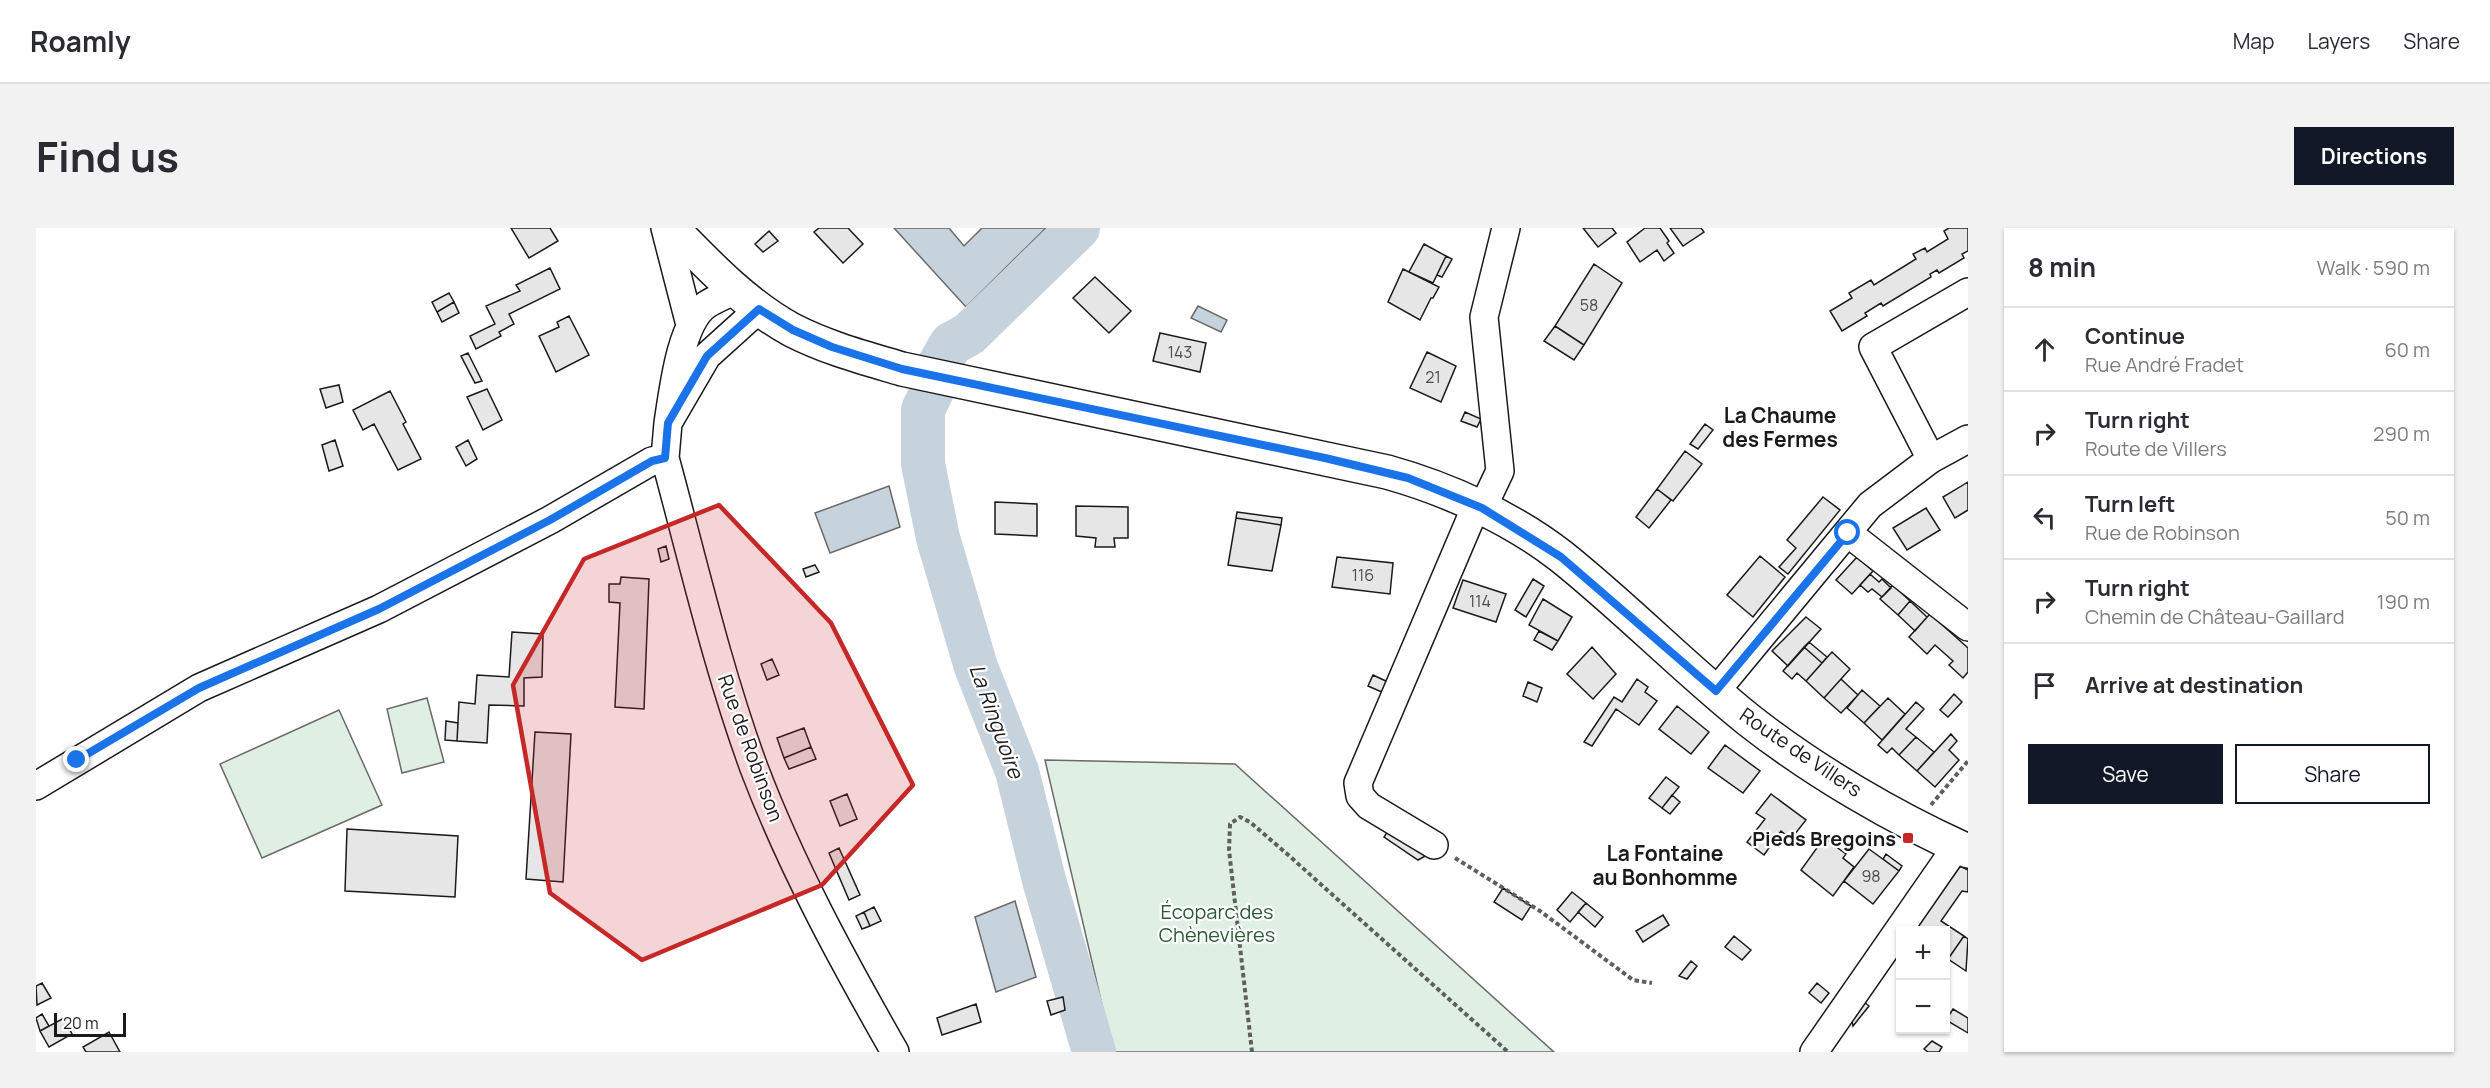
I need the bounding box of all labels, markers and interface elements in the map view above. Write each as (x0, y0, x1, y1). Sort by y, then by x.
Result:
text: Roamly (30, 22, 131, 60)
text: Map (2233, 27, 2274, 55)
text: Layers (2307, 27, 2370, 55)
text: Share (2403, 27, 2460, 55)
text: Find us (36, 127, 179, 185)
button: Directions (2294, 127, 2454, 185)
text: 8 min (2028, 249, 2096, 285)
text: Walk · 590 m (2317, 254, 2430, 281)
house number: 58 (1580, 294, 1598, 316)
text: Continue (2085, 321, 2185, 351)
icon: ahead (2028, 333, 2061, 366)
text: 60 m (2384, 336, 2430, 363)
house number: 143 (1168, 341, 1192, 363)
text: Rue André Fradet (2085, 351, 2244, 378)
house number: 21 (1425, 366, 1441, 388)
district label: La Chaume des Fermes (1722, 401, 1838, 453)
text: Turn right (2085, 405, 2190, 435)
icon: right (2028, 417, 2061, 450)
text: 290 m (2373, 420, 2430, 447)
text: Route de Villers (2085, 435, 2227, 462)
text: Turn left (2085, 489, 2175, 519)
icon: left (2028, 501, 2061, 534)
text: 50 m (2385, 504, 2430, 531)
route start (1834, 519, 1860, 545)
text: Rue de Robinson (2085, 519, 2240, 546)
house number: 116 (1352, 564, 1374, 586)
text: Turn right (2085, 573, 2190, 603)
icon: right (2028, 585, 2061, 618)
text: 190 m (2377, 588, 2430, 615)
house number: 114 (1469, 590, 1491, 612)
text: Chemin de Château-Gaillard (2085, 603, 2345, 630)
water label: La Ringuoire (963, 660, 1031, 783)
icon: arrive (2028, 669, 2061, 702)
text: Arrive at destination (2085, 670, 2303, 700)
street label: Rue de Robinson (712, 671, 790, 825)
street label: Route de Villers (1735, 701, 1867, 803)
button: Save (2028, 744, 2223, 804)
button: Share (2235, 744, 2430, 804)
route end (63, 746, 89, 772)
place label: Pieds Bregoins (1752, 825, 1896, 852)
marker: Pieds Bregoins (1901, 831, 1915, 845)
district label: La Fontaine au Bonhomme (1592, 839, 1738, 891)
house number: 98 (1861, 865, 1881, 887)
park label: Écoparc des Chènevières (1159, 898, 1275, 948)
map controls (1896, 926, 1950, 1034)
button: + (1896, 926, 1950, 980)
button: − (1896, 980, 1950, 1034)
scale bar (54, 1010, 126, 1038)
text: 20 m (63, 1012, 99, 1034)

